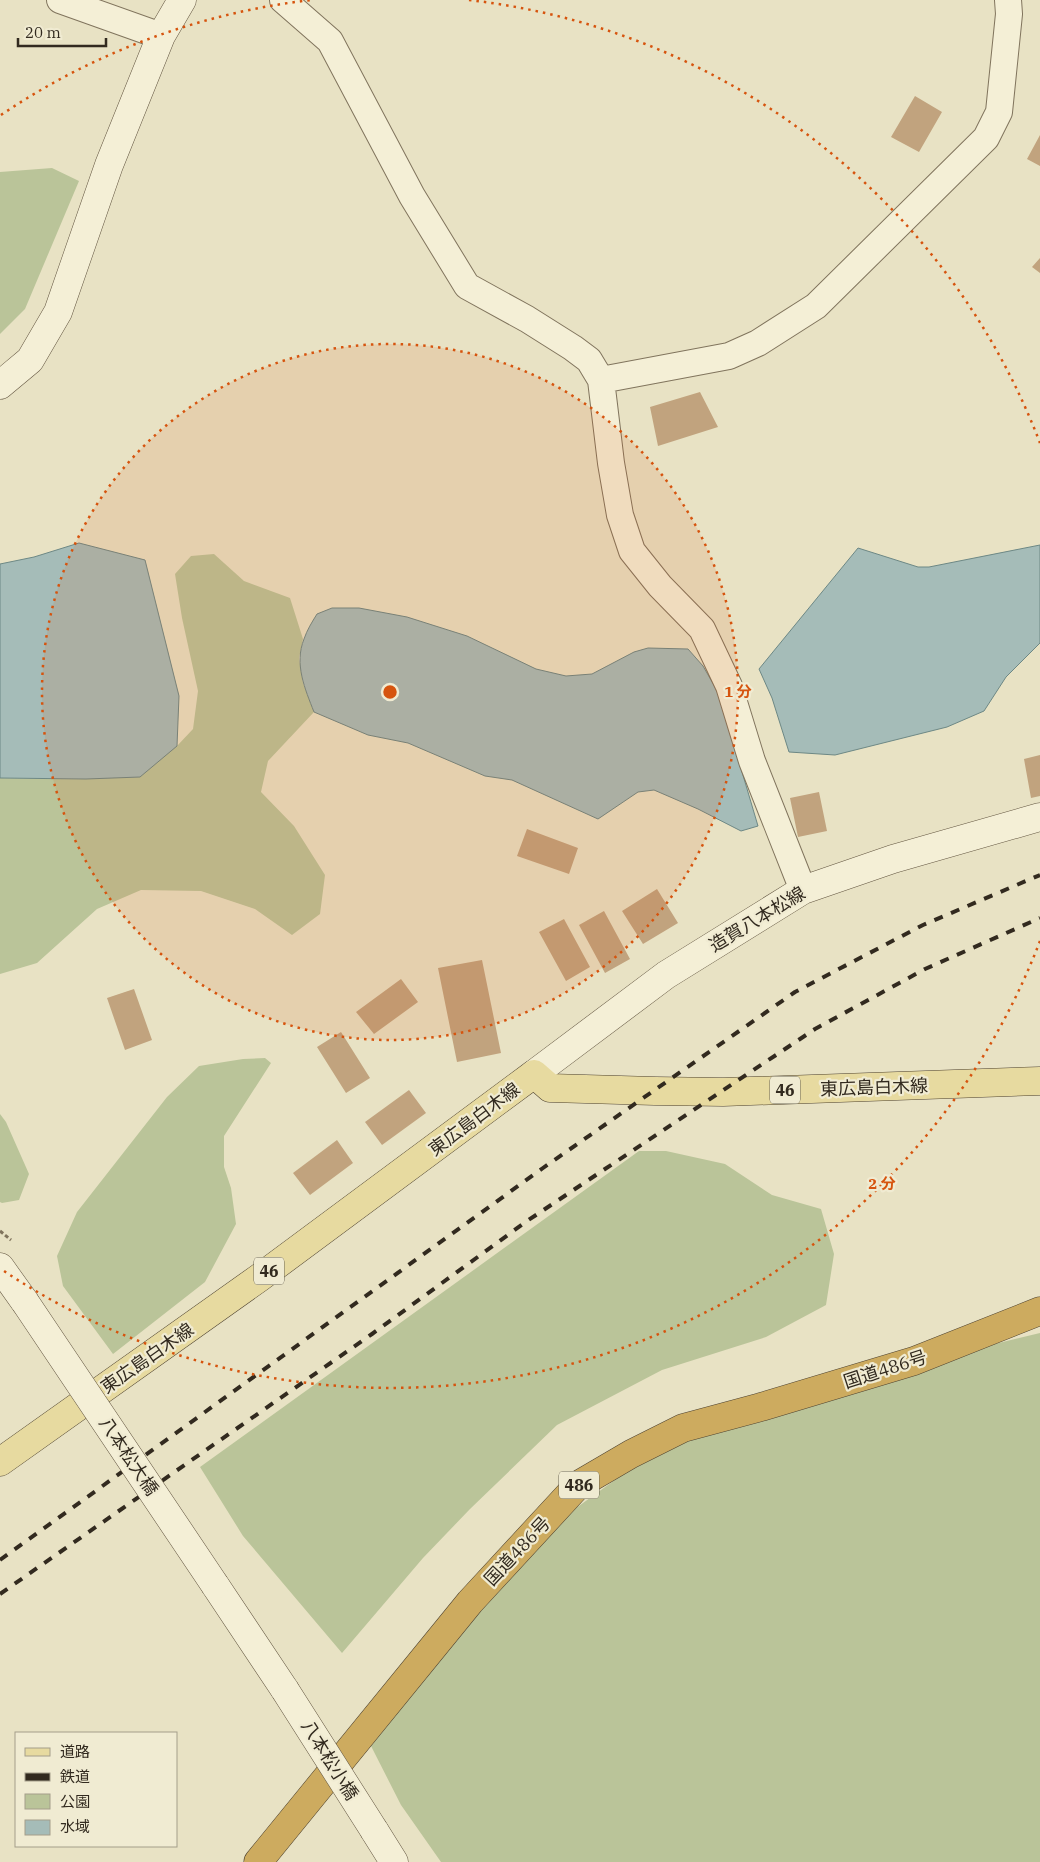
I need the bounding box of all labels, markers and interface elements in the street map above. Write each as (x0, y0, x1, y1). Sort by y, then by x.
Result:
scale bar (18, 15, 105, 47)
text: 20 m (25, 23, 61, 42)
text: 1 分 (724, 682, 752, 701)
centre of rings (381, 683, 399, 701)
street label: 造賀八本松線 (705, 881, 809, 957)
street label: 東広島白木線 (820, 1074, 928, 1100)
road number: 46 (770, 1076, 800, 1104)
street label: 東広島白木線 (424, 1077, 524, 1161)
text: 2 分 (868, 1174, 896, 1193)
road number: 46 (254, 1258, 284, 1284)
street label: 東広島白木線 (96, 1318, 198, 1398)
street label: 国道486号 (840, 1345, 930, 1393)
street label: 八本松大橋 (94, 1412, 164, 1500)
road number: 486 (559, 1472, 599, 1498)
street label: 国道486号 (479, 1512, 555, 1590)
street label: 八本松小橋 (296, 1716, 364, 1804)
legend (15, 1732, 178, 1847)
text: 道路 (60, 1742, 90, 1761)
text: 鉄道 (60, 1767, 90, 1786)
text: 公園 (60, 1792, 90, 1811)
text: 水域 (60, 1817, 90, 1836)

